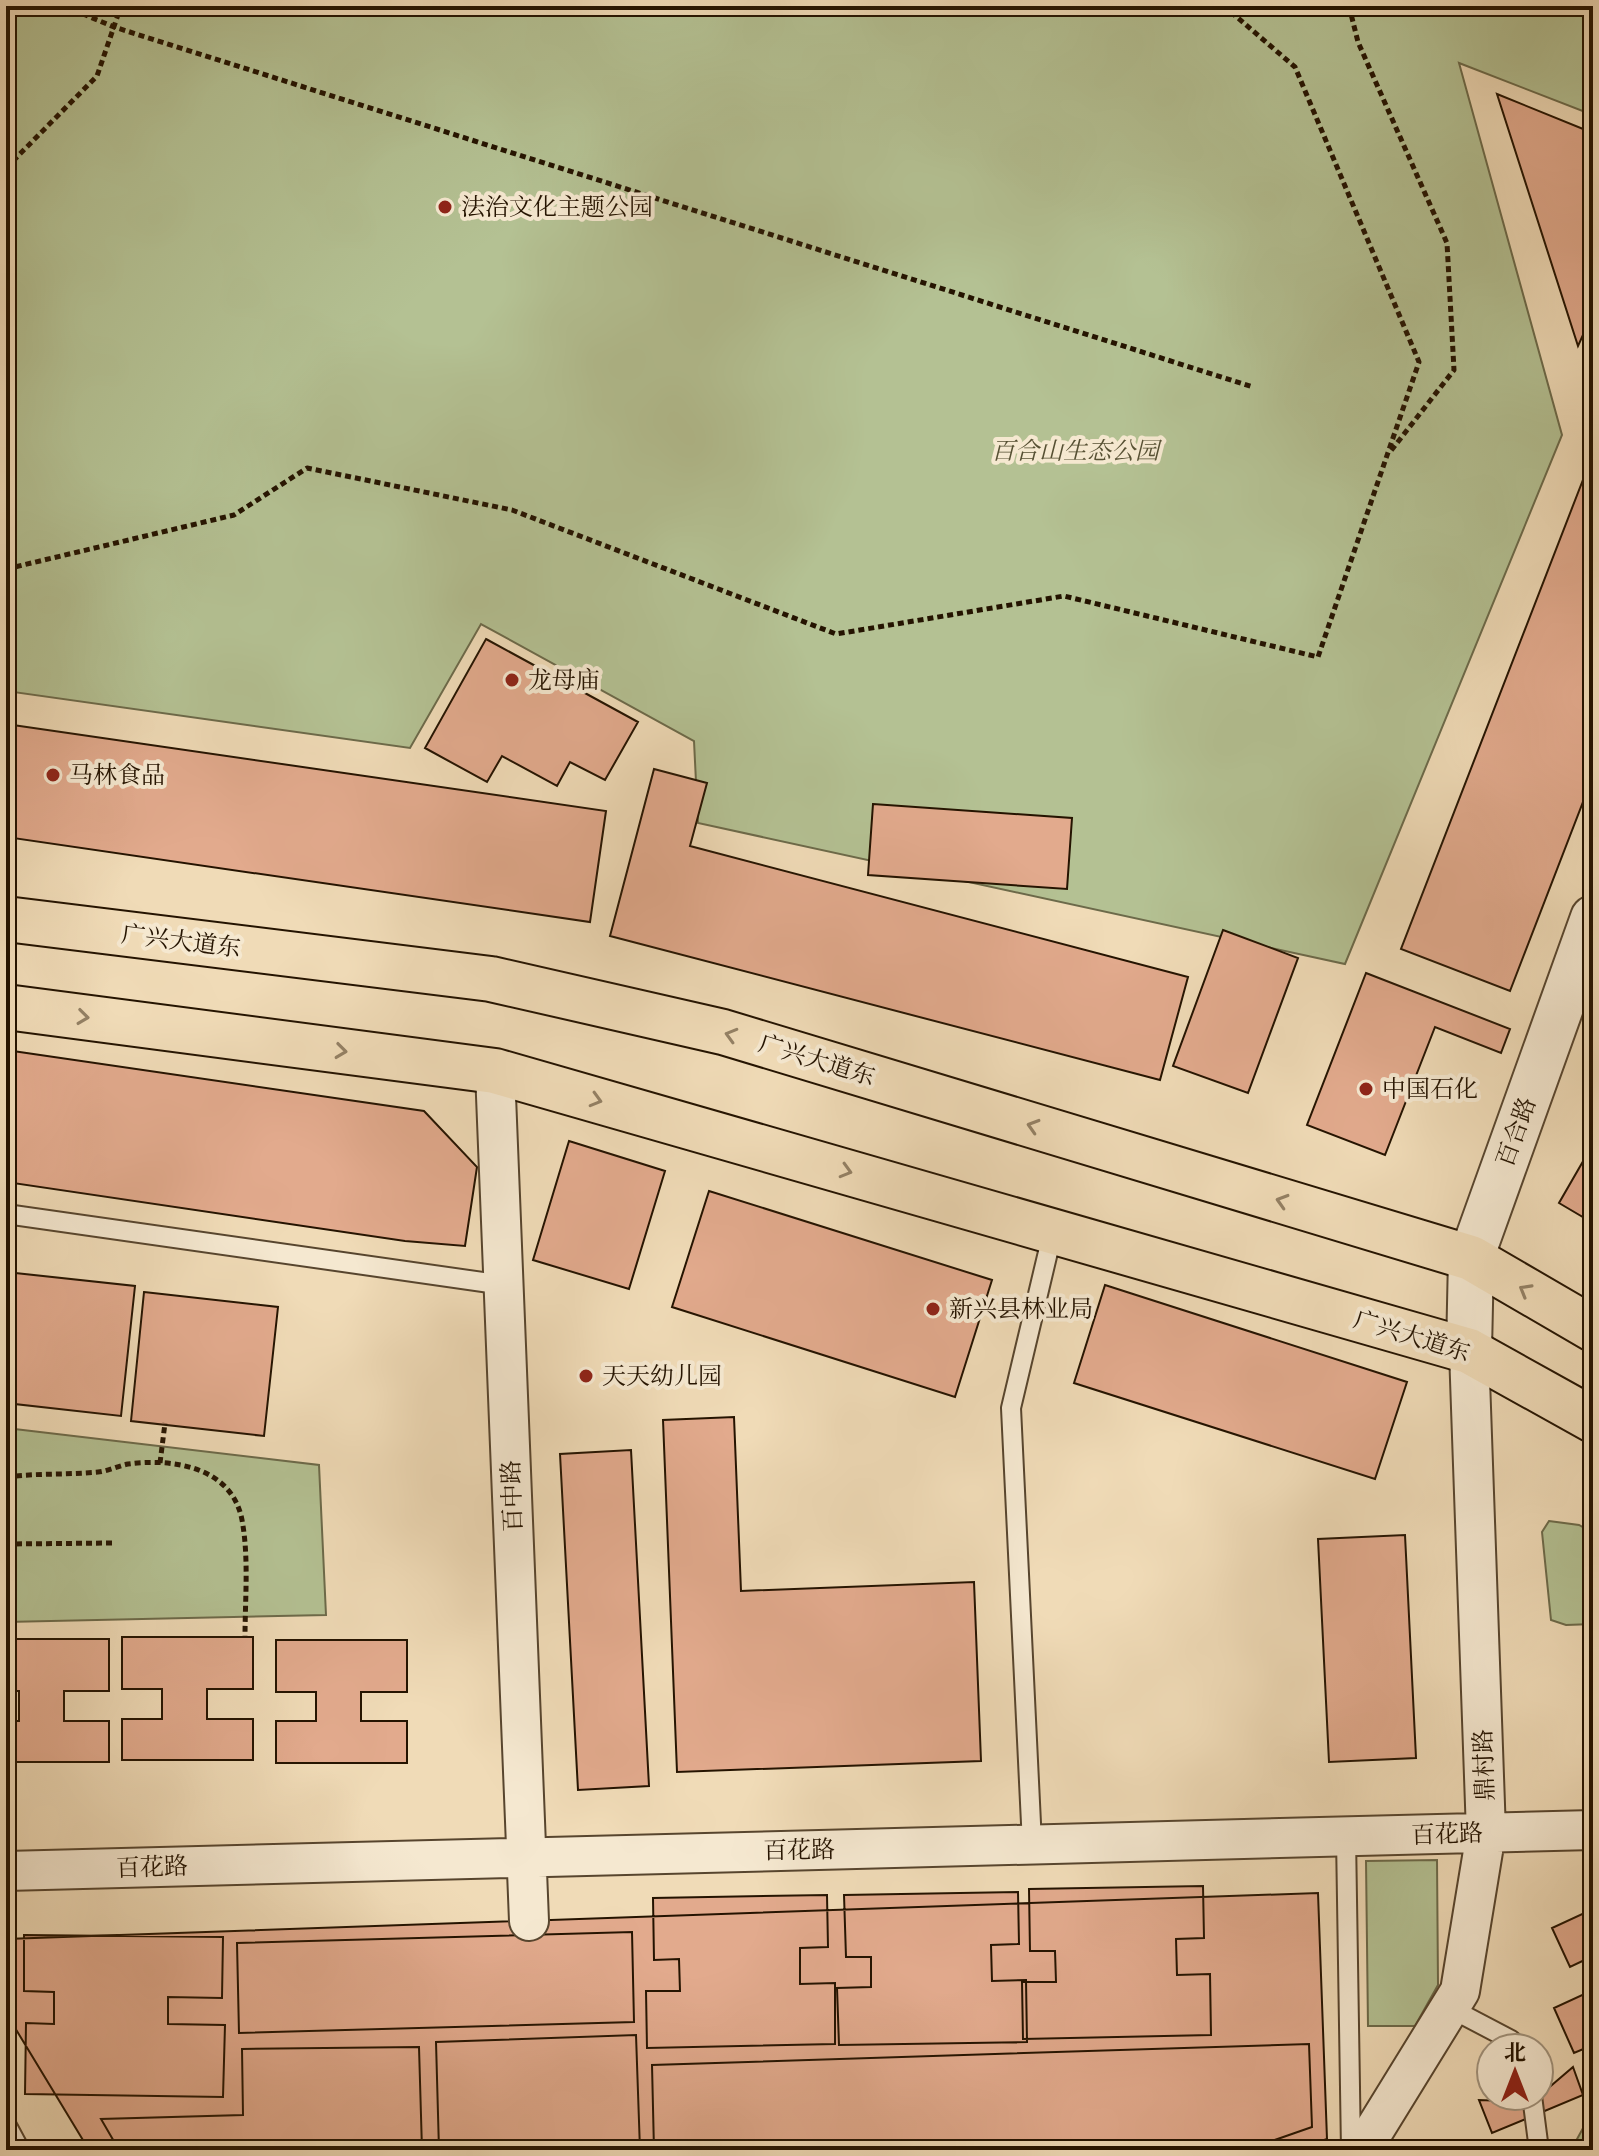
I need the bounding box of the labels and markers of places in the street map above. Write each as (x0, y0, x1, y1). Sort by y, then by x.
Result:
place label: 法治文化主题公园 (461, 192, 653, 226)
marker: 法治文化主题公园 (436, 198, 454, 216)
place label: 龙母庙 (528, 665, 600, 699)
marker: 龙母庙 (503, 671, 521, 689)
place label: 马林食品 (69, 760, 165, 794)
marker: 马林食品 (44, 766, 62, 784)
place label: 中国石化 (1382, 1074, 1478, 1108)
marker: 中国石化 (1357, 1080, 1375, 1098)
place label: 新兴县林业局 (949, 1294, 1093, 1328)
marker: 新兴县林业局 (924, 1300, 942, 1318)
place label: 天天幼儿园 (602, 1361, 722, 1395)
marker: 天天幼儿园 (577, 1367, 595, 1385)

